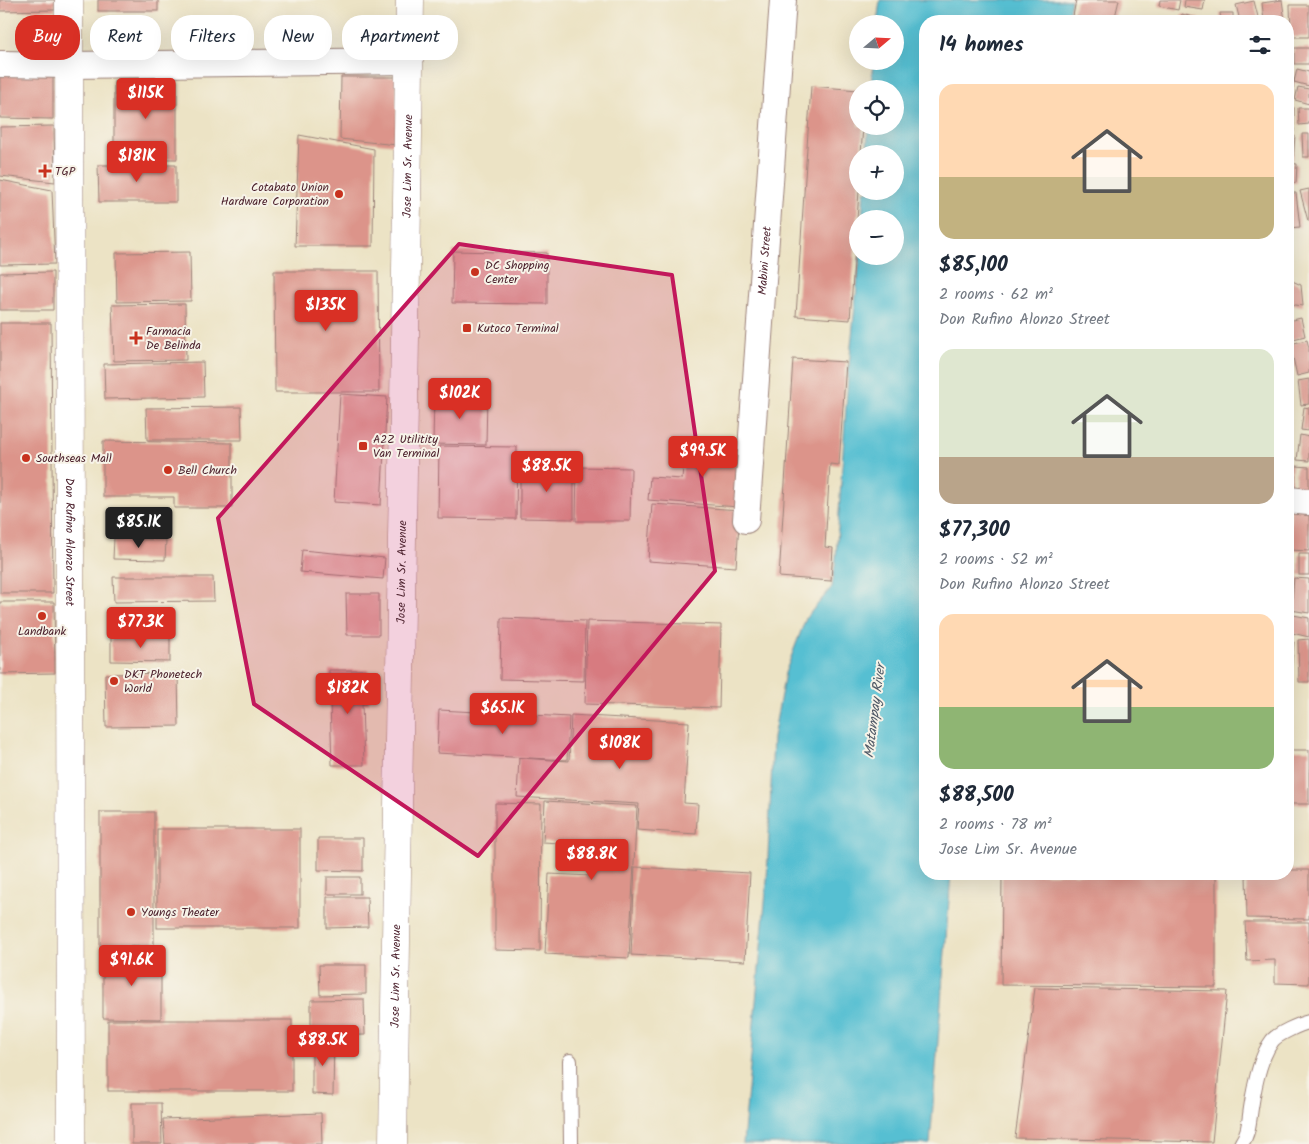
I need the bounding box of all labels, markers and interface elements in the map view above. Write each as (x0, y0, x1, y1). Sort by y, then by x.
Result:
chip: Buy (15, 15, 80, 60)
chip: Rent (90, 15, 161, 60)
chip: Filters (171, 15, 254, 60)
chip: New (264, 15, 332, 60)
chip: Apartment (342, 15, 458, 60)
north arrow (849, 15, 904, 70)
map controls (849, 15, 904, 265)
text: 14 homes (939, 29, 1024, 62)
icon: filters (1246, 31, 1274, 59)
pin: $115K (111, 78, 181, 120)
button: locate (849, 80, 904, 135)
text: $115K (128, 81, 164, 106)
street label: Jose Lim Sr. Avenue (398, 114, 418, 218)
icon: home (1062, 116, 1152, 206)
pin: $181K (102, 140, 172, 183)
text: $181K (118, 144, 156, 169)
button: + (849, 145, 904, 200)
place label: TGP (55, 162, 76, 181)
marker: TGP (39, 165, 51, 177)
place label: Cotabato Union Hardware Corporation (221, 178, 329, 211)
marker: Cotabato Union Hardware Corporation (333, 188, 345, 200)
button: − (849, 210, 904, 265)
street label: Mabini Street (753, 225, 777, 296)
text: $85,100 (939, 249, 1008, 282)
place label: DC Shopping Center (485, 256, 550, 289)
marker: DC Shopping Center (469, 266, 481, 278)
text: 2 rooms · 62 m² (939, 282, 1053, 307)
pin: $135K (291, 290, 361, 332)
text: $135K (306, 293, 346, 318)
text: Don Rufino Alonzo Street (939, 307, 1110, 332)
place label: Kutoco Terminal (477, 319, 559, 338)
place label: Farmacia De Belinda (146, 322, 201, 355)
marker: Kutoco Terminal (461, 322, 473, 334)
marker: Farmacia De Belinda (130, 332, 142, 344)
pin: $102K (425, 378, 495, 420)
text: $102K (439, 381, 481, 406)
icon: home (1062, 381, 1152, 471)
place label: A2Z Utilitity Van Terminal (373, 430, 439, 463)
pin: $99.5K (662, 436, 744, 478)
text: $99.5K (679, 439, 727, 464)
marker: A2Z Utilitity Van Terminal (357, 440, 369, 452)
place label: Southseas Mall (36, 449, 112, 468)
pin: $88.5K (506, 450, 588, 493)
marker: Southseas Mall (20, 452, 32, 464)
text: $88.5K (522, 454, 572, 479)
place label: Bell Church (178, 461, 237, 480)
marker: Bell Church (162, 464, 174, 476)
street label: Don Rufino Alonzo Street (60, 478, 79, 607)
pin: $85.1K (98, 506, 180, 549)
text: $85.1K (116, 510, 162, 535)
text: $77,300 (939, 514, 1010, 547)
street label: Jose Lim Sr. Avenue (392, 520, 412, 624)
text: 2 rooms · 52 m² (939, 547, 1053, 572)
text: Don Rufino Alonzo Street (939, 572, 1110, 597)
pin: $77.3K (100, 606, 182, 649)
marker: Landbank (36, 610, 48, 622)
text: $77.3K (118, 610, 164, 635)
place label: Landbank (18, 622, 67, 641)
icon: home (1062, 646, 1152, 736)
water label: Matampay River (858, 660, 892, 759)
place label: DKT Phonetech World (124, 665, 202, 698)
pin: $182K (313, 672, 383, 715)
marker: DKT Phonetech World (108, 675, 120, 687)
text: $182K (327, 676, 369, 701)
pin: $65.1K (462, 692, 544, 735)
text: $65.1K (481, 696, 525, 721)
pin: $108K (585, 728, 655, 770)
text: $108K (599, 731, 641, 756)
text: $88,500 (939, 779, 1014, 812)
text: 2 rooms · 78 m² (939, 812, 1052, 837)
text: Jose Lim Sr. Avenue (939, 837, 1077, 862)
pin: $88.8K (551, 838, 633, 881)
text: $88.8K (566, 842, 618, 867)
place label: Youngs Theater (141, 903, 220, 922)
marker: Youngs Theater (125, 906, 137, 918)
street label: Jose Lim Sr. Avenue (386, 923, 406, 1028)
pin: $91.6K (91, 944, 173, 987)
text: $91.6K (110, 948, 154, 973)
pin: $88.5K (282, 1024, 364, 1067)
text: $88.5K (298, 1028, 348, 1053)

